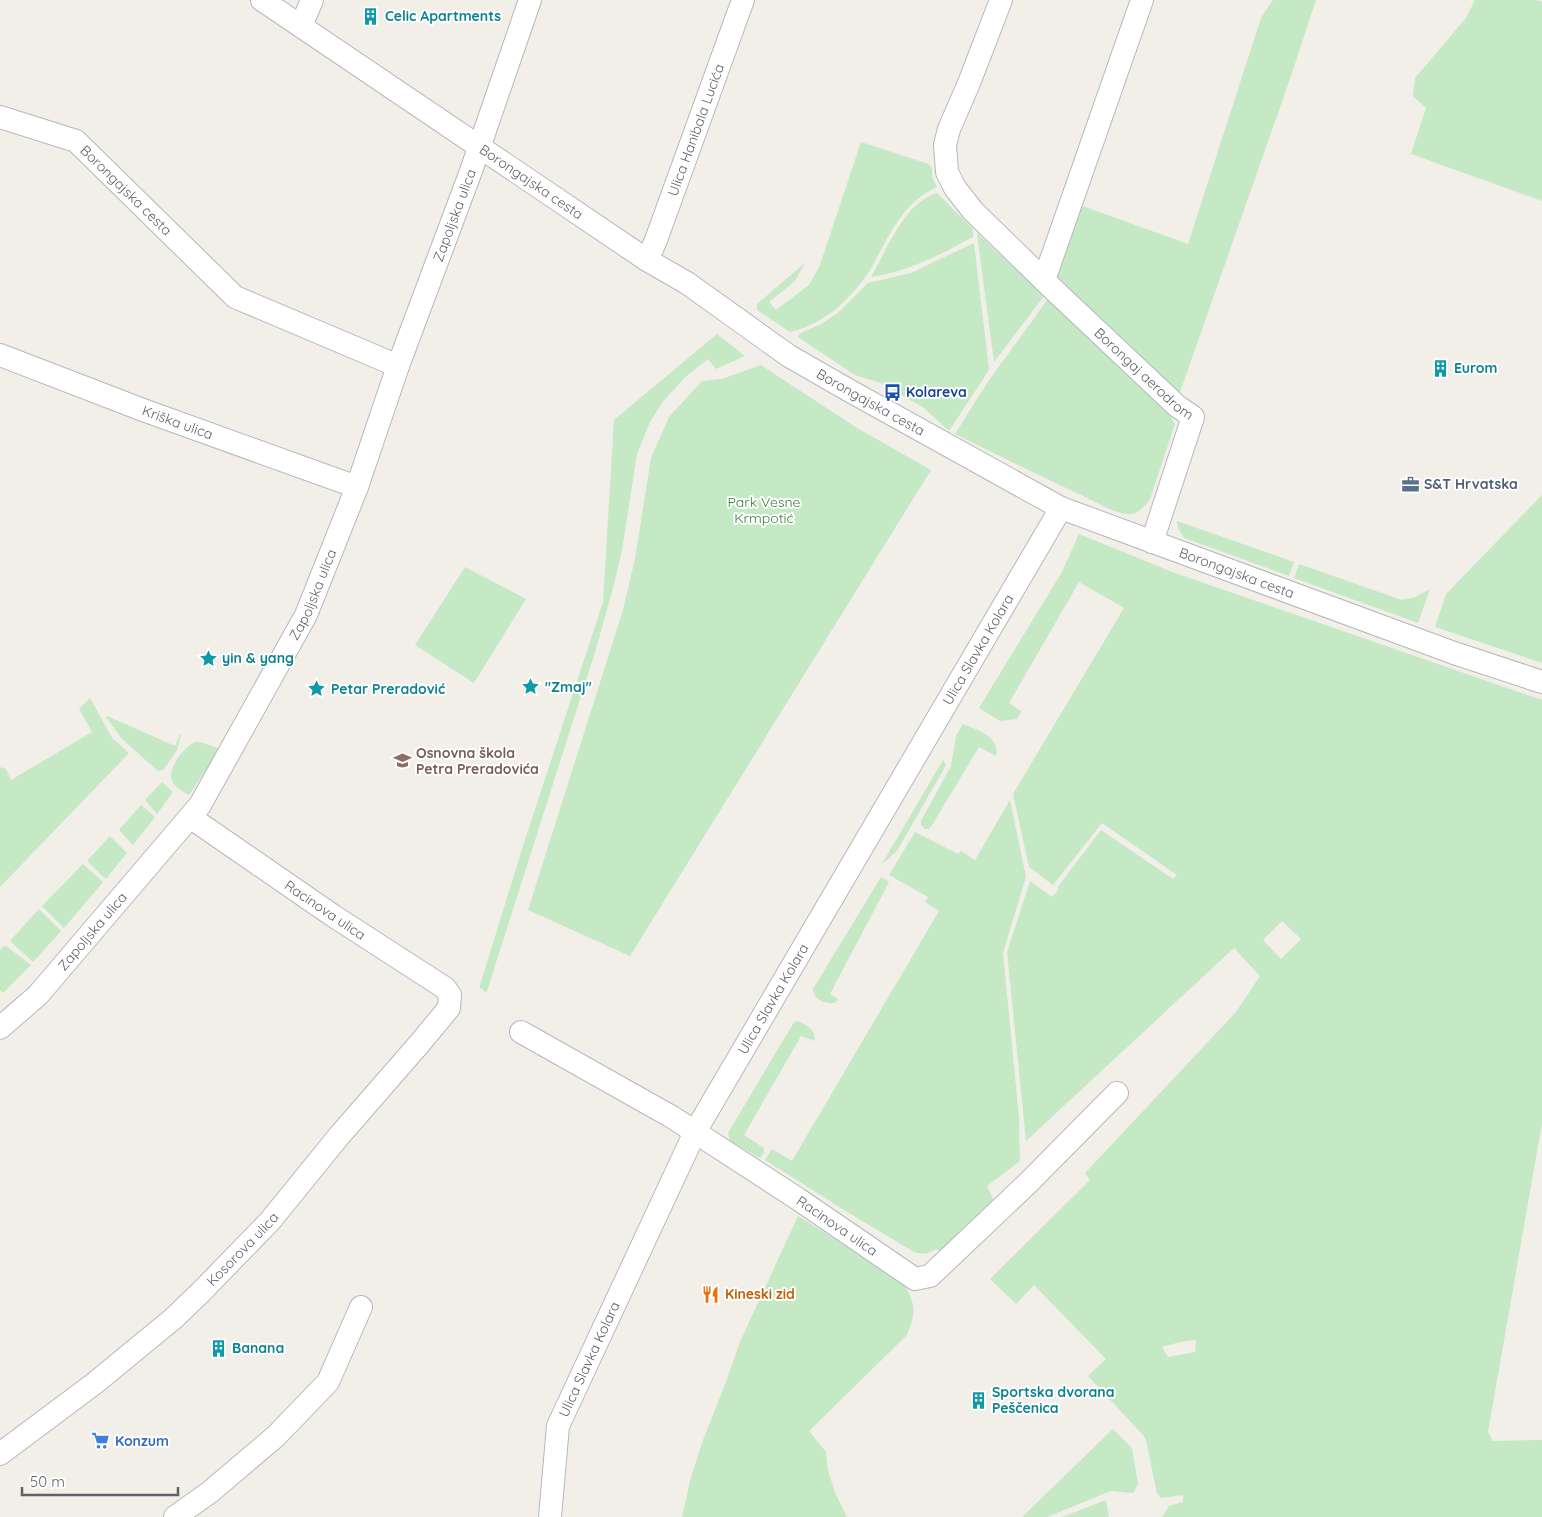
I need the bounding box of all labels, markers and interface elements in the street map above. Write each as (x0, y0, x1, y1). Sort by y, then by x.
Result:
building icon: Celic Apartments (361, 6, 381, 26)
place label: Celic Apartments (385, 7, 501, 25)
street label: Ulica Hanibala Lucića (664, 61, 728, 199)
street label: Borongajska cesta (476, 140, 587, 223)
street label: Borongajska cesta (77, 141, 176, 239)
street label: Zapoljska ulica (429, 166, 480, 264)
street label: Borongaj aerodrom (1091, 324, 1197, 424)
building icon: Eurom (1430, 358, 1450, 378)
place label: Eurom (1454, 359, 1498, 377)
street label: Borongajska cesta (813, 365, 928, 440)
bus stop icon: Kolareva (882, 382, 902, 402)
place label: Kolareva (906, 383, 967, 401)
street label: Kriška ulica (140, 401, 215, 443)
office icon: S&T Hrvatska (1400, 474, 1420, 494)
place label: S&T Hrvatska (1424, 475, 1518, 493)
park label: Park Vesne Krmpotić (728, 493, 801, 527)
street label: Borongajska cesta (1177, 543, 1297, 602)
street label: Zapoljska ulica (285, 546, 340, 643)
street label: Ulica Slavka Kolara (938, 591, 1017, 708)
place icon: yin & yang (198, 648, 218, 668)
place label: yin & yang (222, 649, 294, 667)
place icon: "Zmaj" (521, 677, 541, 697)
place label: "Zmaj" (545, 678, 592, 696)
place icon: Petar Preradović (307, 679, 327, 699)
place label: Petar Preradović (331, 680, 445, 698)
place label: Osnovna škola Petra Preradovića (416, 744, 539, 778)
school or university icon: Osnovna škola Petra Preradovića (392, 751, 412, 771)
street label: Racinova ulica (281, 876, 369, 944)
street label: Zapoljska ulica (54, 888, 131, 974)
street label: Ulica Slavka Kolara (734, 940, 813, 1058)
street label: Racinova ulica (793, 1192, 881, 1260)
street label: Kosorova ulica (203, 1209, 282, 1290)
restaurant icon: Kineski zid (701, 1284, 721, 1304)
place label: Kineski zid (725, 1285, 795, 1303)
street label: Ulica Slavka Kolara (554, 1299, 624, 1420)
building icon: Banana (208, 1338, 228, 1358)
place label: Banana (232, 1339, 284, 1357)
place label: Sportska dvorana Peščenica (992, 1383, 1115, 1417)
building icon: Sportska dvorana Peščenica (968, 1390, 988, 1410)
supermarket icon: Konzum (91, 1431, 111, 1451)
place label: Konzum (115, 1432, 169, 1450)
scale bar (22, 1464, 179, 1496)
text: 50 m (30, 1472, 65, 1491)

